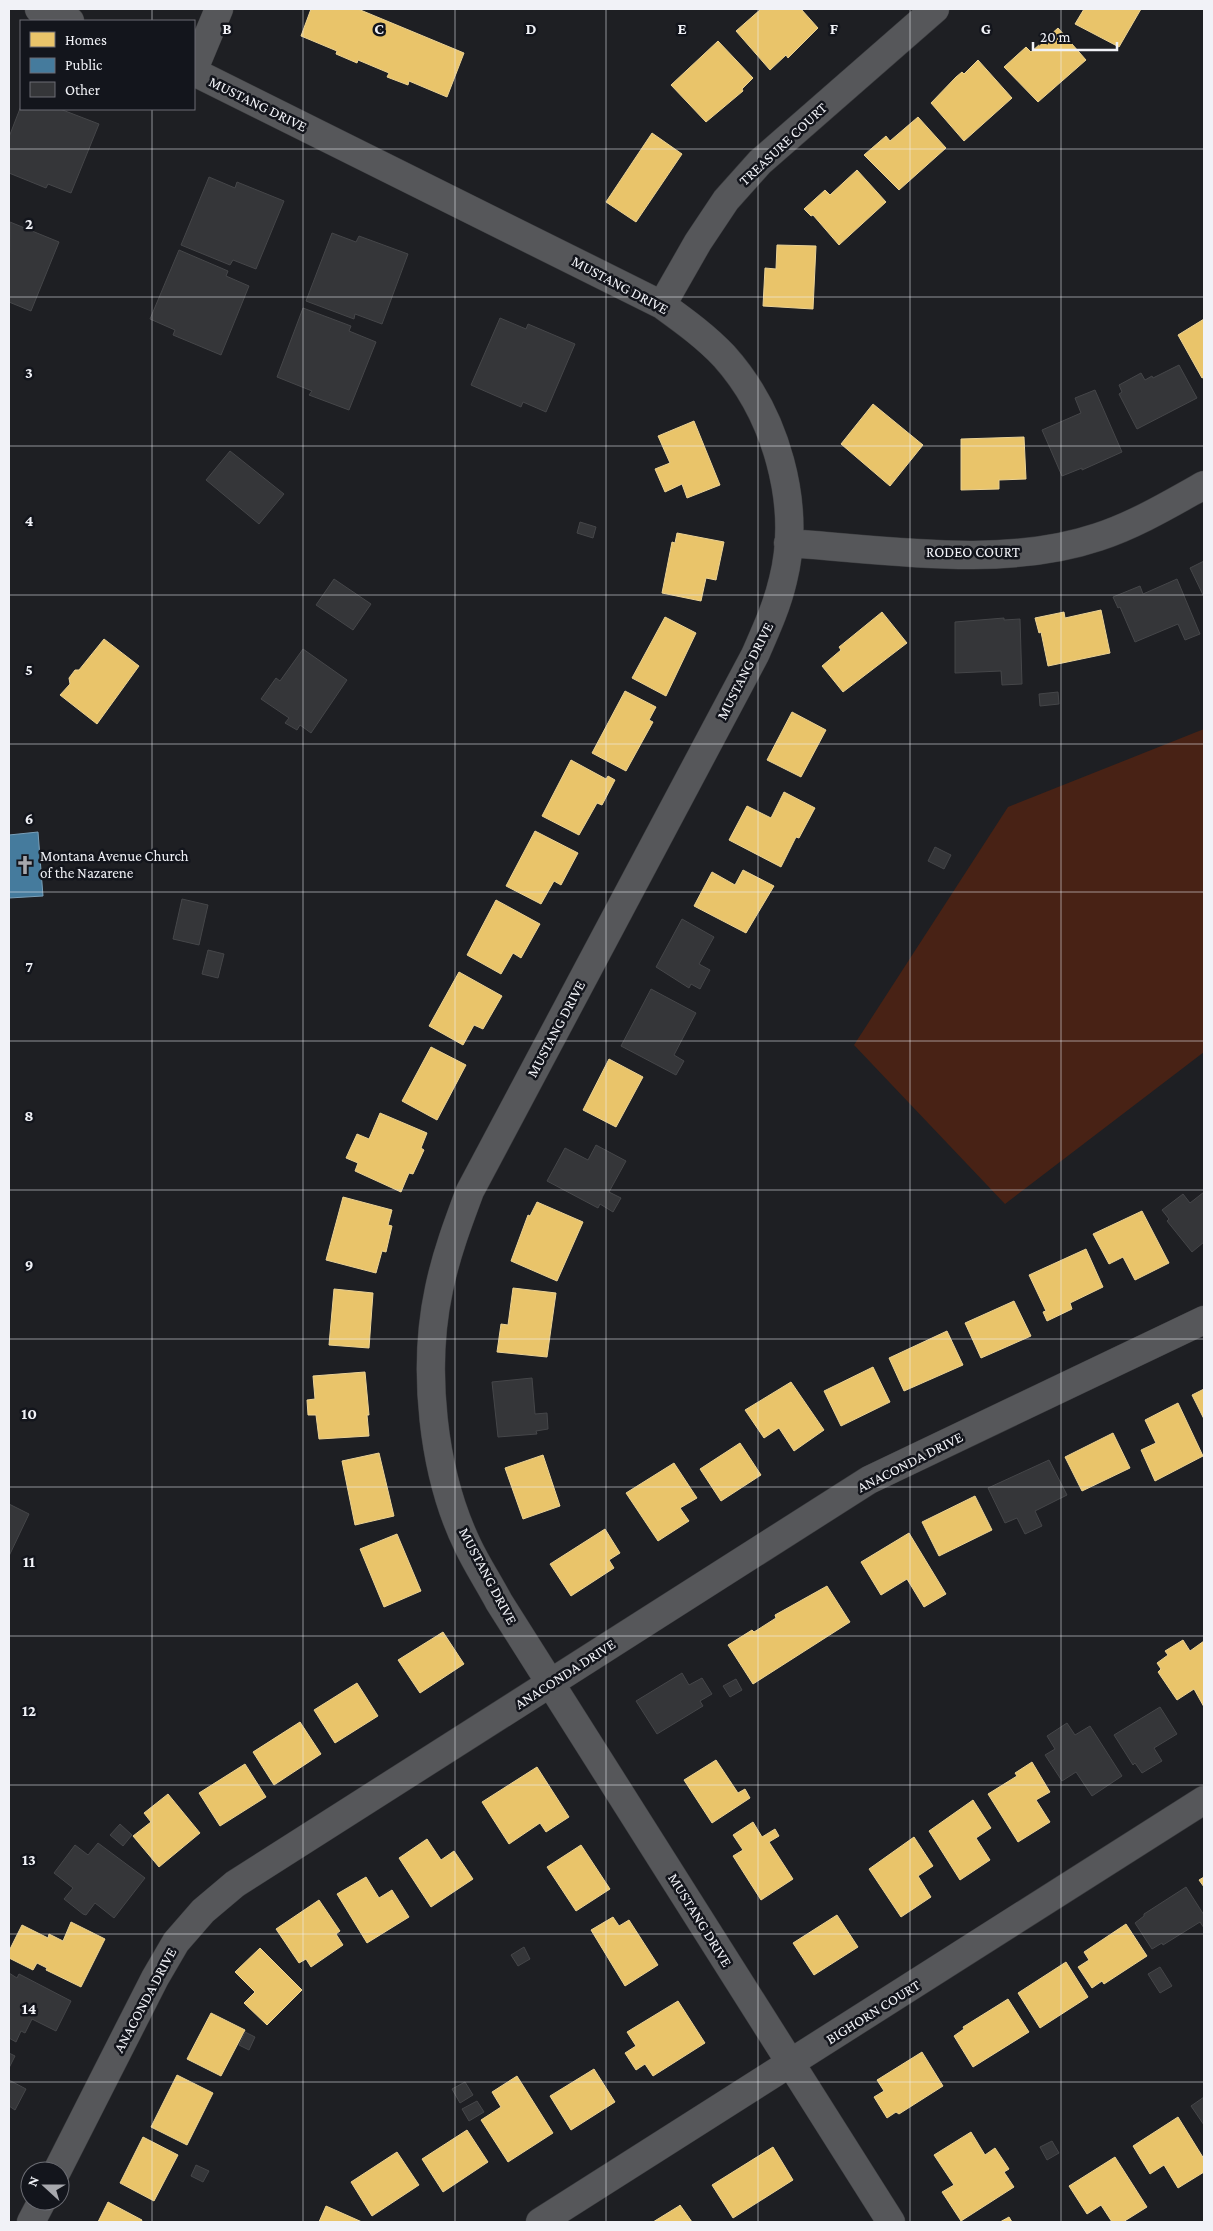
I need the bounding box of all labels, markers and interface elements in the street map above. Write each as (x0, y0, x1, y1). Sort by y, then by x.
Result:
legend (20, 20, 195, 110)
text: B (222, 20, 232, 37)
text: C (374, 20, 384, 37)
text: D (525, 20, 537, 37)
text: E (677, 20, 687, 37)
text: F (830, 20, 839, 37)
text: G (981, 20, 991, 37)
scale bar (1033, 20, 1117, 52)
text: 20 m (1040, 29, 1071, 45)
text: Homes (65, 32, 107, 48)
text: Public (65, 57, 103, 73)
street label: MUSTANG DRIVE (206, 73, 310, 135)
text: Other (65, 82, 101, 98)
street label: TREASURE COURT (736, 99, 830, 189)
text: 2 (25, 215, 33, 232)
street label: MUSTANG DRIVE (569, 253, 671, 317)
text: 3 (25, 364, 33, 381)
text: 4 (25, 512, 34, 529)
street label: RODEO COURT (926, 544, 1020, 560)
street label: MUSTANG DRIVE (714, 620, 776, 722)
text: 5 (25, 661, 33, 678)
text: 6 (25, 810, 33, 827)
place label: Montana Avenue Church of the Nazarene (40, 848, 189, 881)
church icon: Montana Avenue Church of the Nazarene (14, 854, 36, 876)
text: 7 (25, 958, 33, 975)
street label: MUSTANG DRIVE (524, 978, 588, 1080)
text: 8 (24, 1107, 34, 1124)
text: 9 (25, 1256, 33, 1273)
text: 10 (21, 1405, 37, 1422)
street label: ANACONDA DRIVE (855, 1428, 965, 1496)
street label: MUSTANG DRIVE (456, 1525, 520, 1627)
text: 11 (23, 1553, 35, 1570)
street label: ANACONDA DRIVE (512, 1636, 618, 1712)
text: 12 (22, 1702, 36, 1719)
text: 13 (22, 1851, 36, 1868)
street label: MUSTANG DRIVE (665, 1870, 735, 1970)
street label: ANACONDA DRIVE (111, 1945, 179, 2055)
street label: BIGHORN COURT (823, 1977, 923, 2047)
text: 14 (22, 2000, 37, 2017)
north arrow (20, 2161, 70, 2211)
text: N (24, 2174, 42, 2189)

